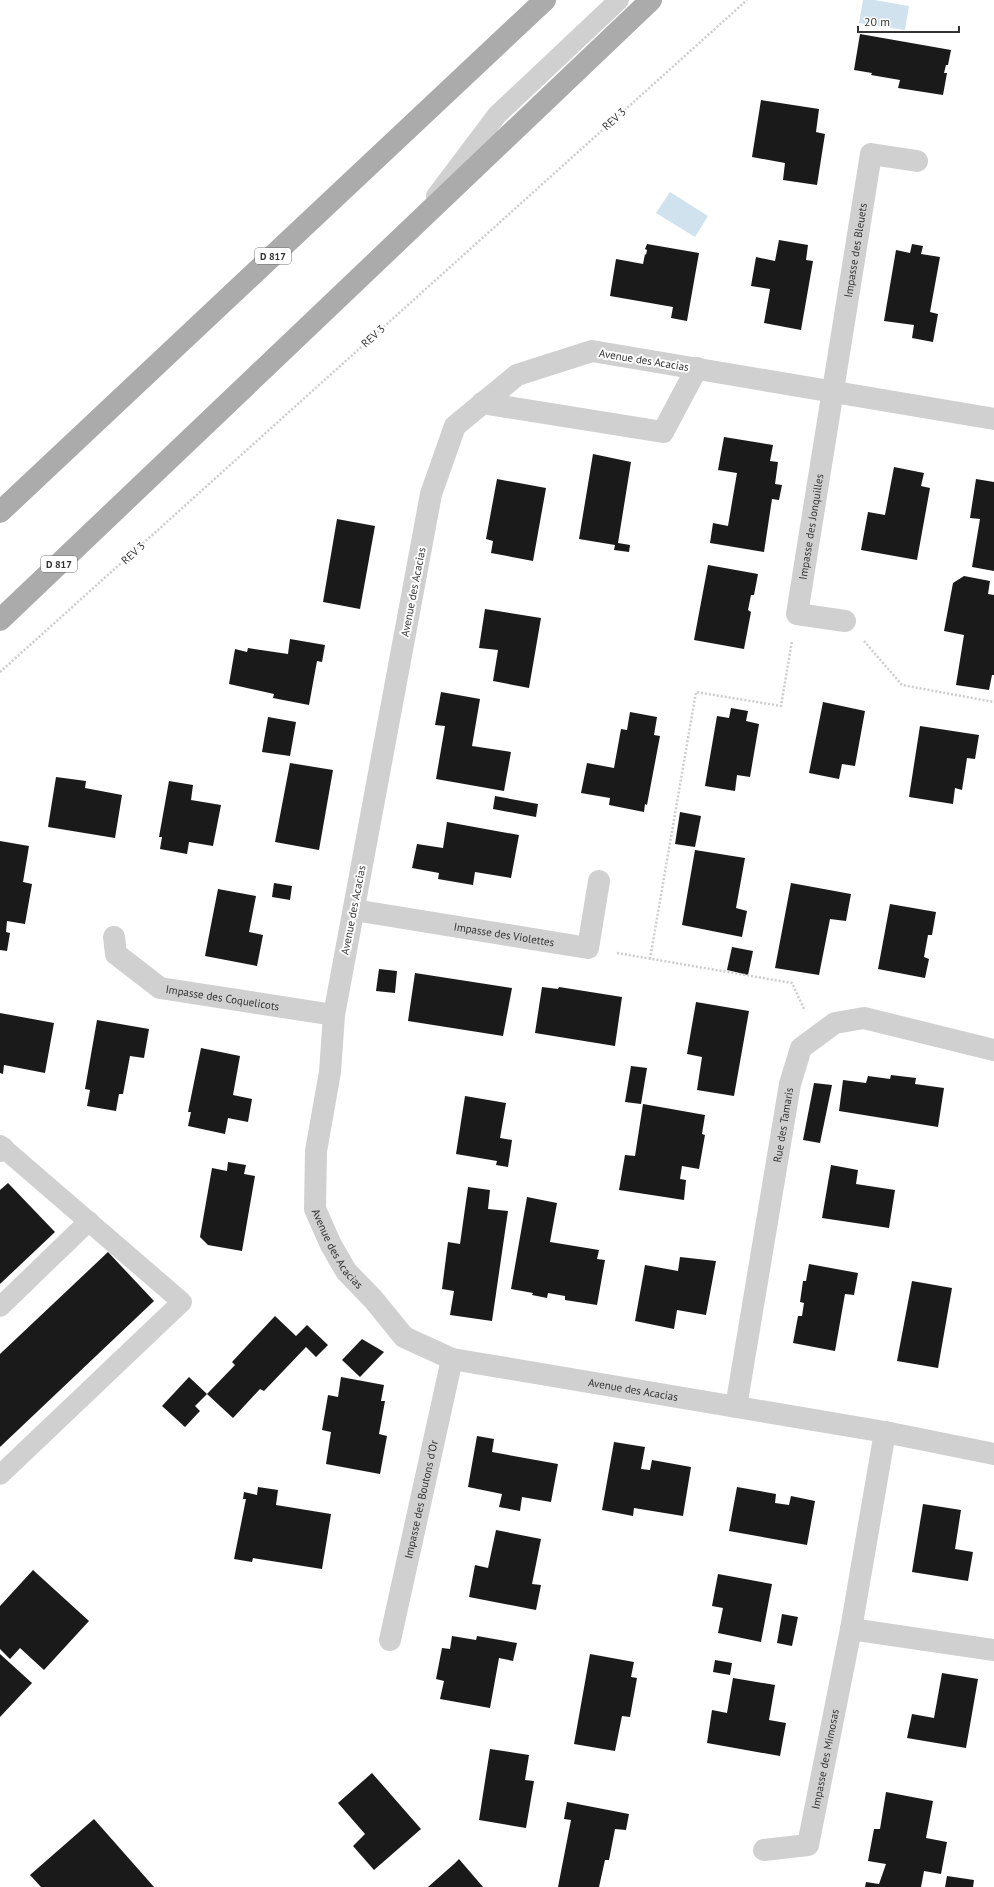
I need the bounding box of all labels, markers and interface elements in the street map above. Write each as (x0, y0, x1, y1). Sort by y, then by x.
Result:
scale bar (858, 8, 959, 34)
text: 20 m (864, 14, 890, 29)
street label: REV 3 (599, 105, 629, 133)
street label: Impasse des Bleuets (841, 202, 870, 299)
road number: D 817 (255, 248, 291, 264)
street label: REV 3 (358, 322, 388, 350)
street label: Avenue des Acacias (598, 346, 690, 374)
street label: Impasse des Jonquilles (796, 472, 827, 581)
street label: REV 3 (118, 539, 148, 567)
street label: Avenue des Acacias (397, 546, 429, 638)
road number: D 817 (41, 556, 77, 572)
street label: Avenue des Acacias (337, 864, 369, 956)
street label: Impasse des Violettes (453, 919, 556, 949)
street label: Impasse des Coquelicots (165, 982, 281, 1013)
street label: Rue des Tamaris (770, 1086, 796, 1163)
street label: Avenue des Acacias (309, 1207, 366, 1292)
street label: Avenue des Acacias (587, 1375, 679, 1404)
street label: Impasse des Boutons d'Or (401, 1439, 441, 1560)
street label: Impasse des Mimosas (808, 1707, 842, 1810)

